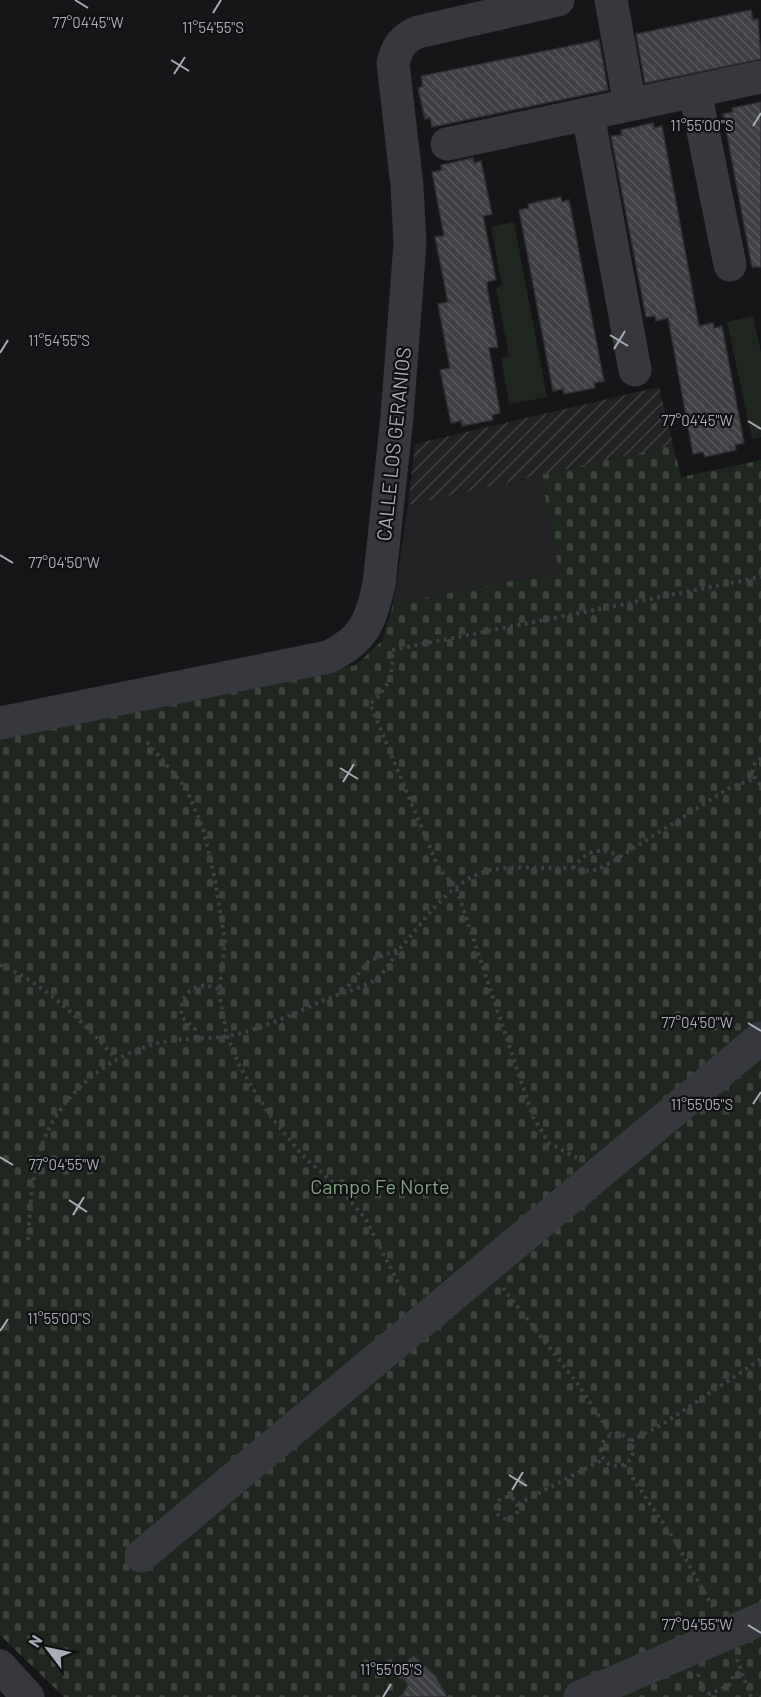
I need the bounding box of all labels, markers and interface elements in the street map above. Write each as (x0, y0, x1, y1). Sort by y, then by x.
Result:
text: 77°04'45"W (52, 13, 124, 31)
text: 11°54'55"S (182, 18, 244, 36)
text: 11°55'00"S (670, 116, 734, 134)
text: 11°54'55"S (28, 331, 90, 349)
street label: CALLE LOS GERANIOS (371, 346, 415, 542)
text: 77°04'45"W (661, 411, 733, 429)
text: 77°04'50"W (28, 553, 100, 571)
text: 77°04'50"W (661, 1013, 733, 1031)
text: 11°55'05"S (671, 1095, 733, 1113)
text: 77°04'55"W (29, 1155, 99, 1173)
park label: Campo Fe Norte (310, 1174, 450, 1198)
text: 11°55'00"S (27, 1309, 91, 1327)
text: 77°04'55"W (662, 1615, 732, 1633)
north arrow (18, 1619, 78, 1679)
text: N (24, 1631, 46, 1650)
text: 11°55'05"S (360, 1660, 422, 1678)

